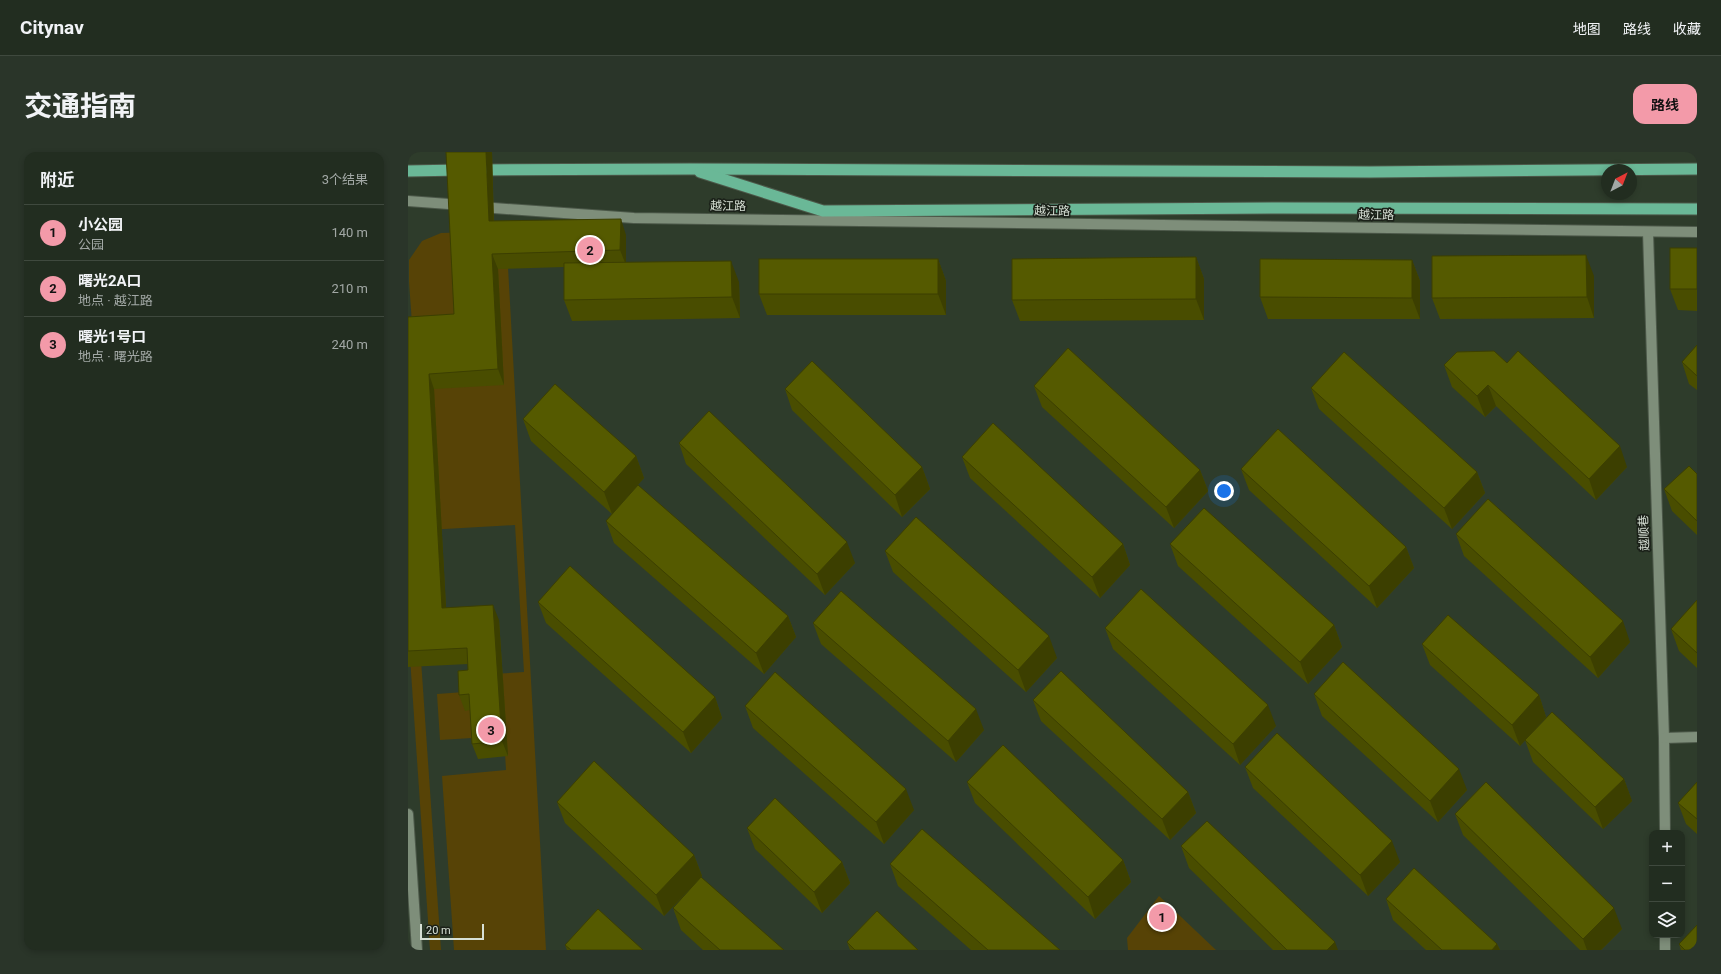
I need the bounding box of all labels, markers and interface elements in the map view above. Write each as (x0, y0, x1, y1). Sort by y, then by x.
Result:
text: Citynav (20, 16, 84, 39)
text: 地图 (1573, 21, 1601, 37)
text: 路线 (1623, 21, 1651, 37)
text: 收藏 (1673, 21, 1701, 37)
button: 路线 (1633, 84, 1697, 124)
text: 交通指南 (24, 90, 136, 123)
north arrow (1601, 164, 1637, 200)
text: 附近 (40, 170, 74, 190)
text: 3个结果 (322, 172, 368, 187)
street label: 越江路 (710, 199, 746, 213)
street label: 越江路 (1034, 204, 1070, 218)
street label: 越江路 (1358, 208, 1394, 222)
text: 小公园 (78, 216, 123, 234)
text: 1 (49, 225, 57, 240)
text: 140 m (331, 225, 368, 240)
pin: 2 (577, 235, 603, 265)
text: 公园 (78, 237, 104, 252)
text: 曙光2A口 (78, 272, 142, 290)
text: 2 (49, 281, 57, 296)
text: 210 m (331, 281, 368, 296)
text: 地点 · 越江路 (78, 293, 153, 308)
text: 曙光1号口 (78, 328, 147, 346)
text: 3 (49, 337, 57, 352)
text: 240 m (331, 337, 368, 352)
text: 地点 · 曙光路 (78, 349, 153, 364)
your location (1214, 481, 1234, 501)
street label: 越顺巷 (1636, 515, 1652, 551)
pin: 3 (478, 715, 504, 745)
map controls (1649, 830, 1685, 938)
button: + (1649, 830, 1685, 866)
button: − (1649, 866, 1685, 902)
pin: 1 (1149, 902, 1175, 932)
button: layers (1649, 902, 1685, 938)
scale bar (420, 922, 484, 941)
text: 20 m (426, 924, 451, 937)

